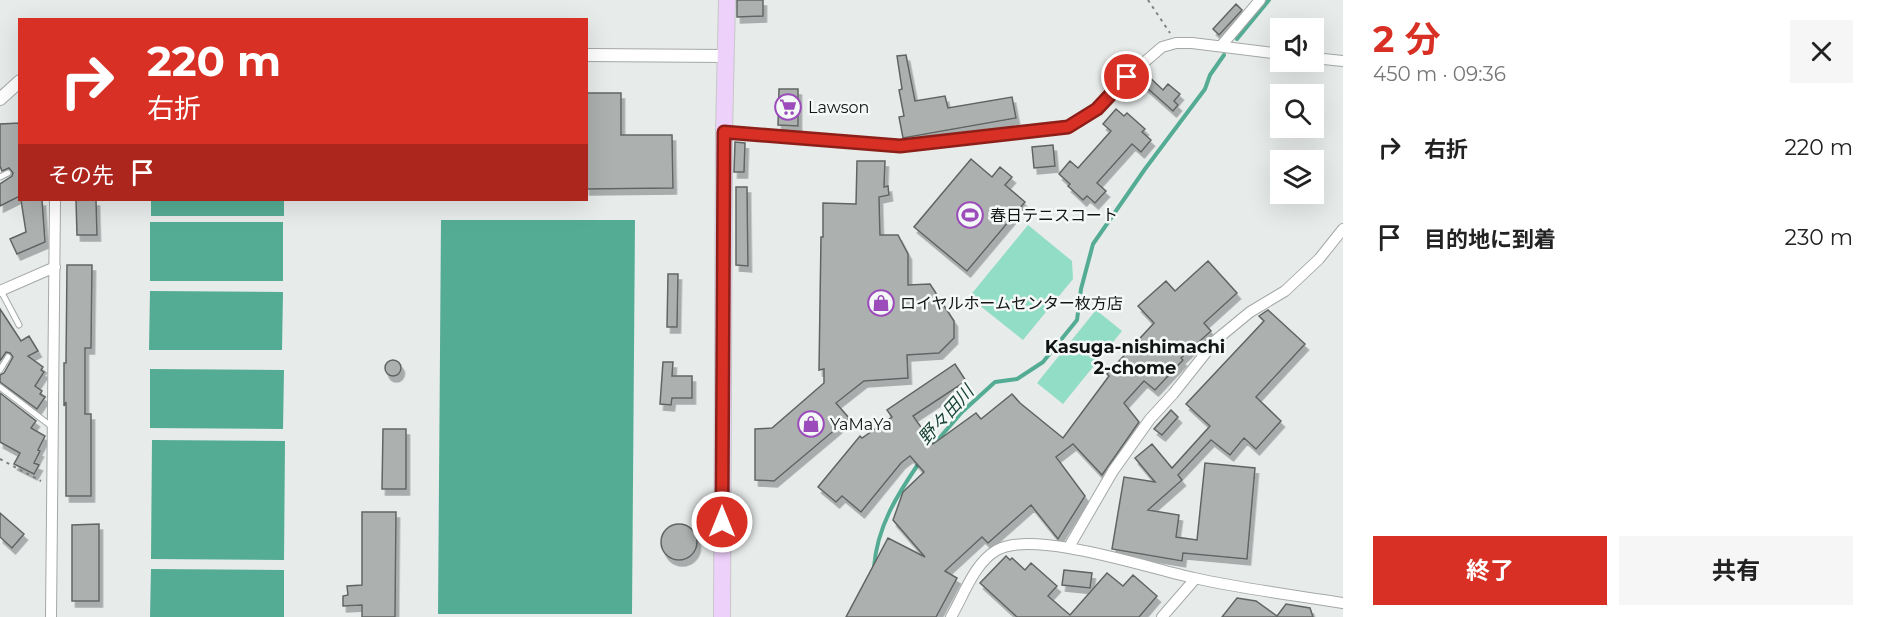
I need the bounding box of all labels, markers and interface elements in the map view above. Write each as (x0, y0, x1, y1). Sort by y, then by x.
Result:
text: 2 分 (1373, 17, 1440, 61)
map controls (1270, 18, 1324, 204)
button: sound (1270, 18, 1324, 72)
button: close (1790, 20, 1853, 83)
text: 220 m (147, 35, 281, 87)
icon: right (48, 42, 126, 120)
pin (1101, 51, 1152, 102)
icon: arrive (1110, 60, 1143, 93)
text: 450 m · 09:36 (1373, 62, 1506, 86)
button: search (1270, 84, 1324, 138)
text: 右折 (147, 92, 201, 125)
supermarket icon: Lawson (773, 92, 803, 122)
place label: Lawson (808, 98, 869, 117)
icon: right (1373, 131, 1406, 164)
text: 220 m (1784, 134, 1853, 161)
text: 右折 (1424, 136, 1468, 163)
button: layers (1270, 150, 1324, 204)
icon: arrive (126, 156, 159, 189)
text: その先 (48, 162, 114, 189)
sports icon: 春日テニスコート (955, 200, 985, 230)
place label: 春日テニスコート (990, 206, 1118, 225)
icon: arrive (1373, 221, 1406, 254)
text: 230 m (1784, 224, 1853, 251)
text: 目的地に到着 (1424, 226, 1556, 253)
shop icon: ロイヤルホームセンター枚方店 (866, 288, 896, 318)
place label: ロイヤルホームセンター枚方店 (900, 294, 1123, 313)
district label: Kasuga-nishimachi 2-chome (1045, 336, 1225, 379)
water label: 野々田川 (914, 379, 980, 449)
shop icon: YaMaYa (796, 409, 826, 439)
place label: YaMaYa (830, 415, 892, 434)
position arrow (690, 490, 754, 554)
button: 終了 (1373, 536, 1607, 605)
button: 共有 (1619, 536, 1853, 605)

